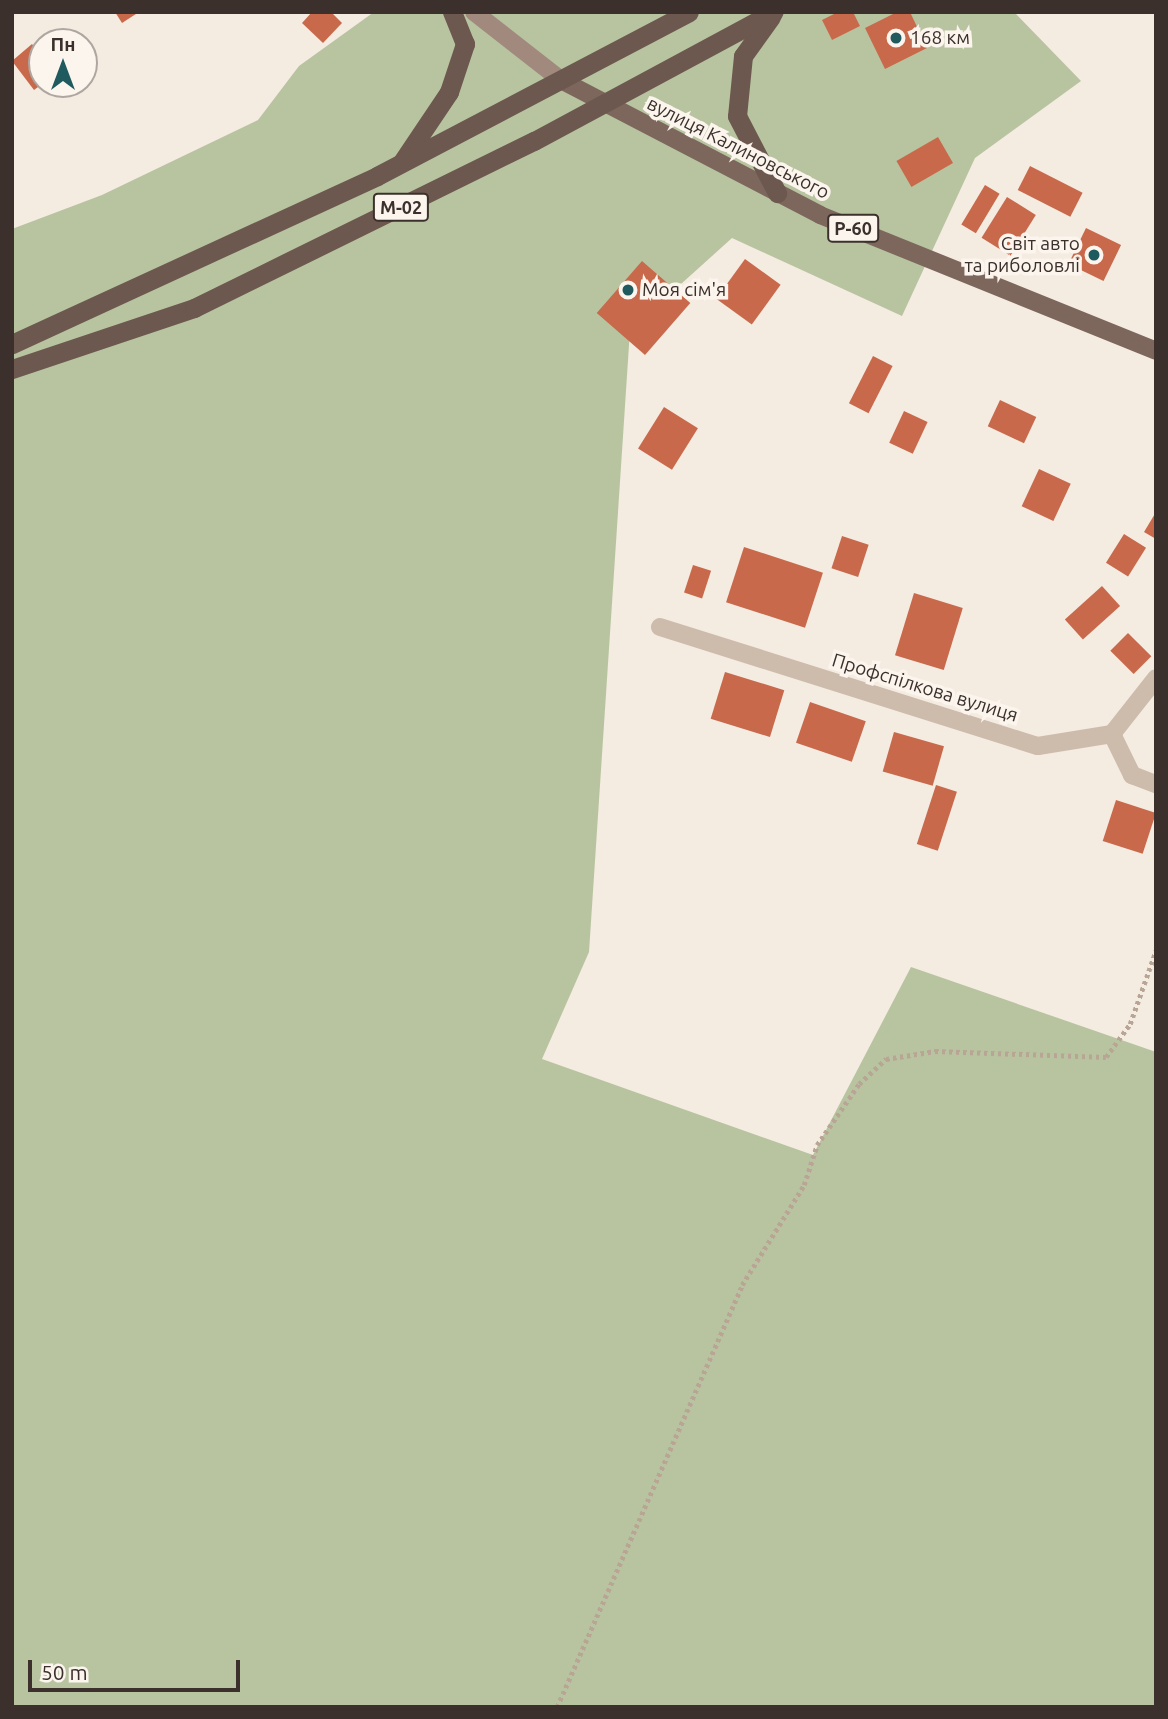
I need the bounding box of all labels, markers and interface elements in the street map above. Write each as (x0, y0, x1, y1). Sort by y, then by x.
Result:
place label: 168 км (910, 27, 970, 49)
north arrow (28, 28, 98, 98)
marker: 168 км (888, 30, 904, 46)
text: Пн (51, 33, 75, 55)
street label: вулиця Калиновського (643, 92, 833, 204)
road number: М-02 (371, 192, 431, 222)
road number: Р-60 (827, 213, 879, 242)
place label: Світ авто та риболовлі (964, 233, 1080, 277)
marker: Світ авто та риболовлі (1086, 247, 1102, 263)
place label: Моя сім'я (642, 279, 726, 301)
marker: Моя сім'я (620, 282, 636, 298)
street label: Профспілкова вулиця (829, 649, 1021, 727)
scale bar (32, 1646, 243, 1690)
text: 50 m (41, 1660, 88, 1684)

